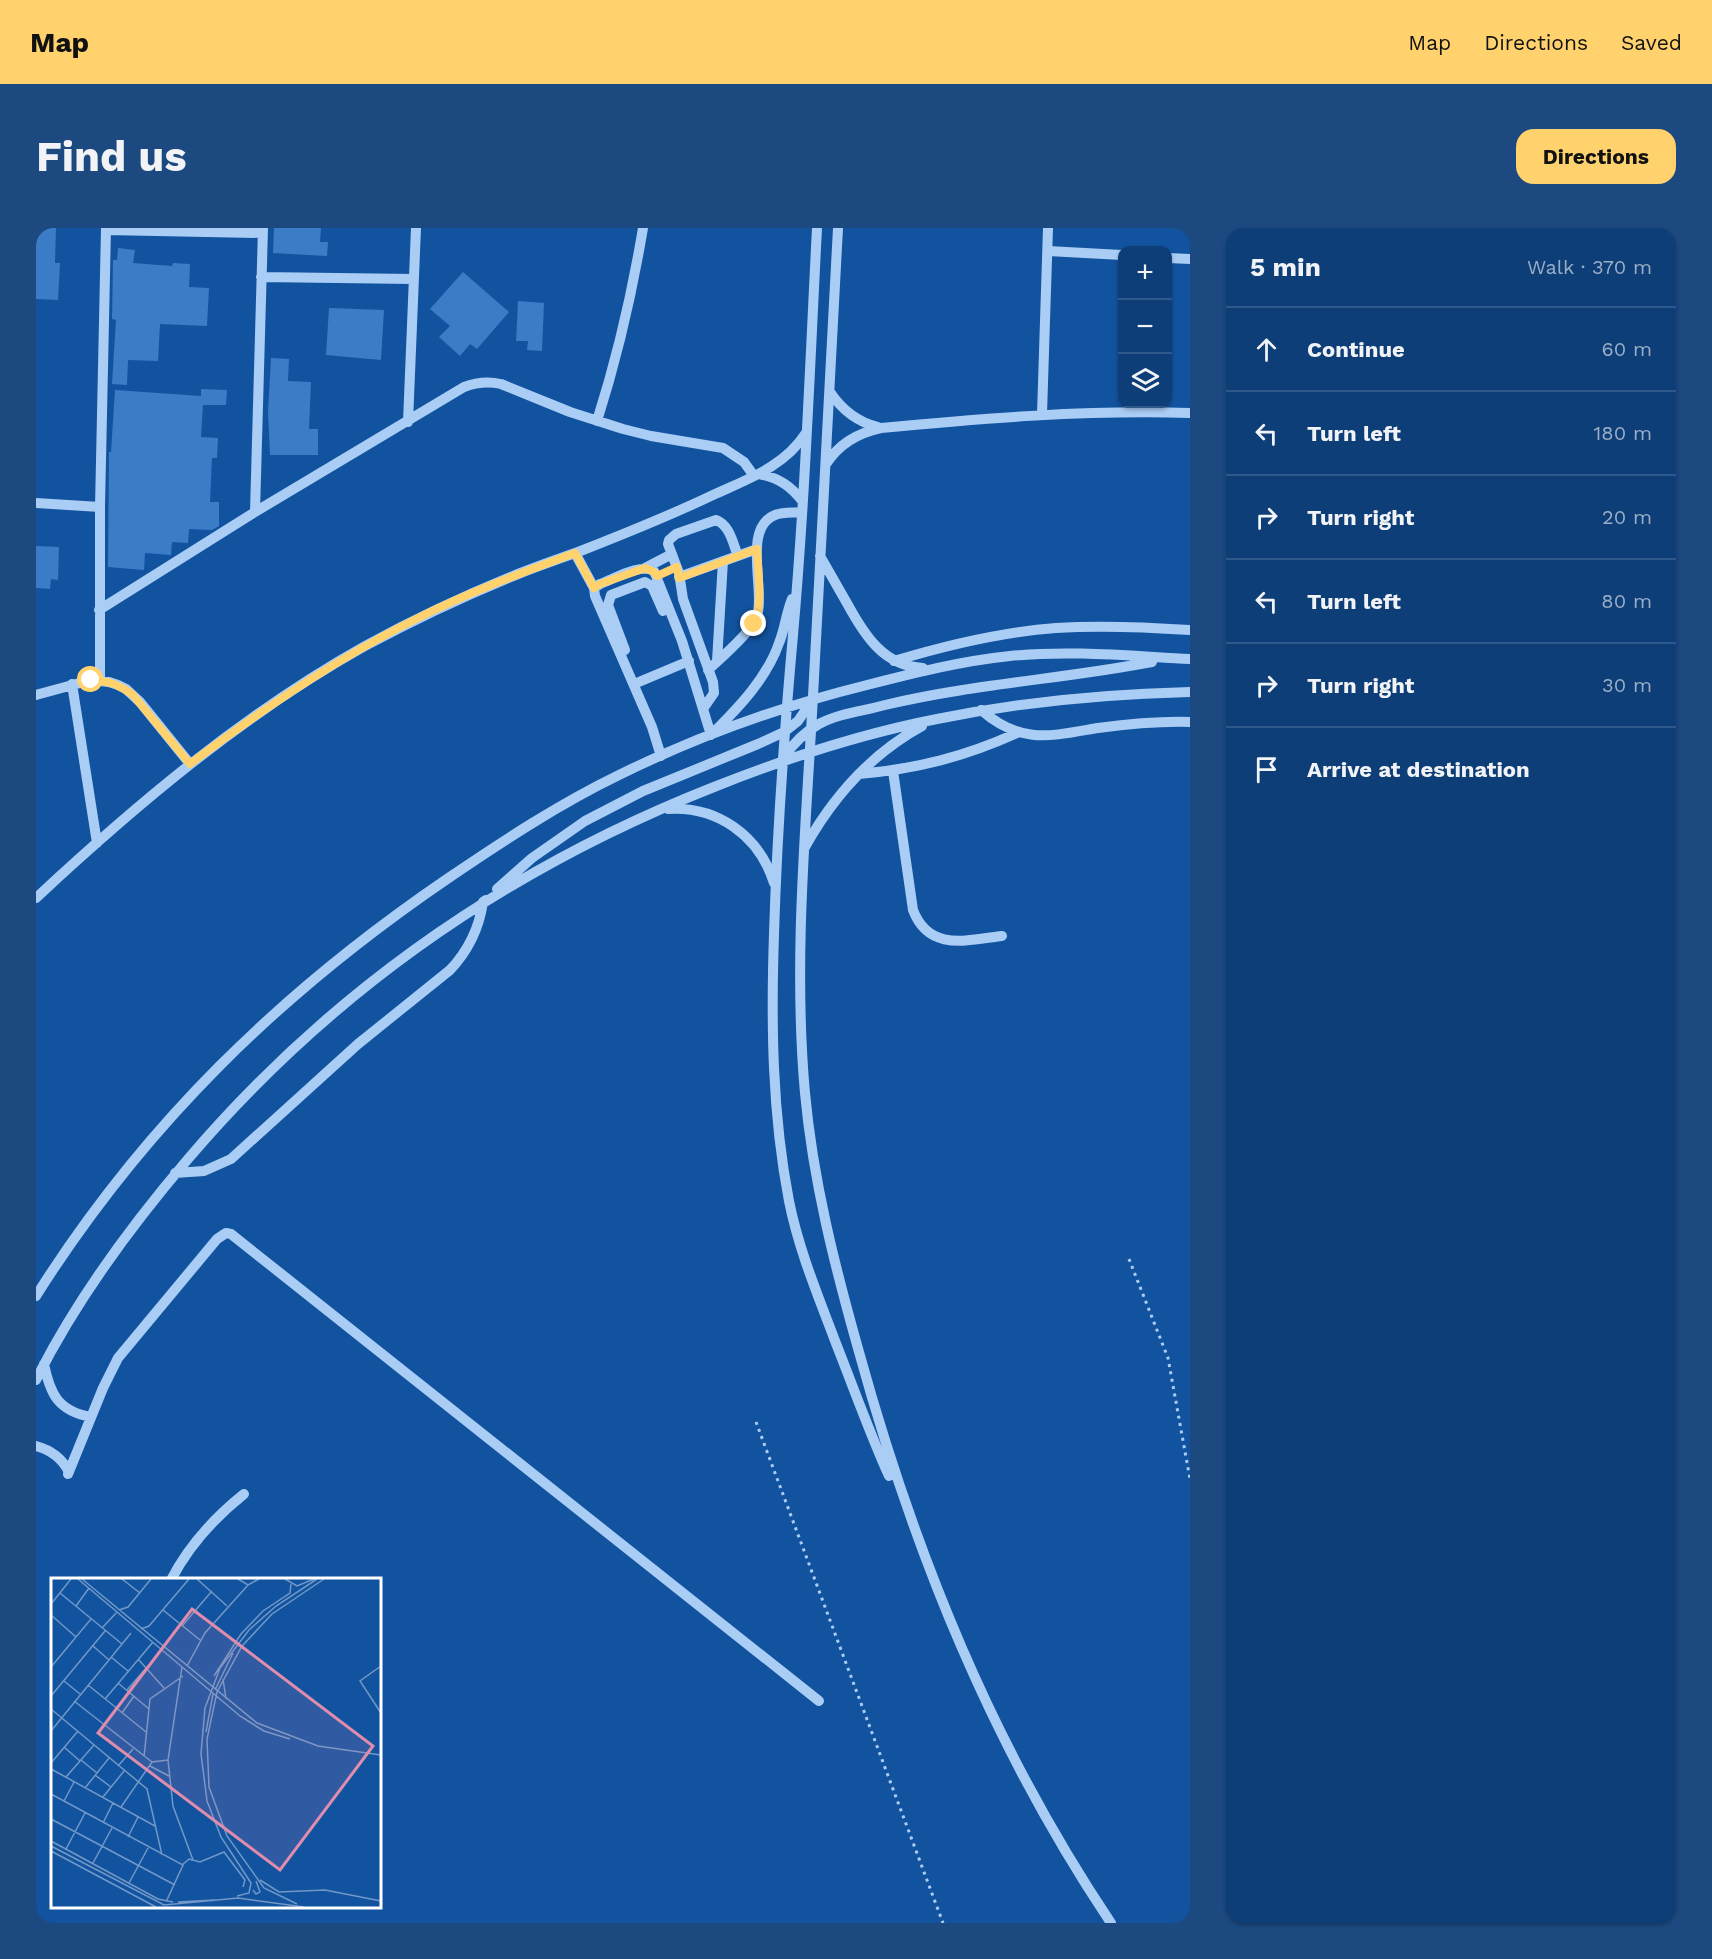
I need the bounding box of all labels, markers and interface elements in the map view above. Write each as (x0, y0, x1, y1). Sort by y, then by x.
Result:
text: Map (30, 26, 89, 59)
text: Map (1408, 30, 1451, 55)
text: Directions (1484, 30, 1588, 55)
text: Saved (1621, 30, 1682, 55)
button: Directions (1516, 129, 1676, 184)
text: Find us (36, 132, 187, 181)
map controls (1118, 246, 1172, 408)
button: + (1118, 246, 1172, 300)
text: 5 min (1250, 252, 1321, 282)
text: Walk · 370 m (1527, 255, 1652, 279)
button: − (1118, 300, 1172, 354)
icon: ahead (1250, 333, 1283, 366)
text: Continue (1307, 337, 1405, 362)
text: 60 m (1602, 337, 1652, 361)
button: layers (1118, 354, 1172, 408)
icon: left (1250, 417, 1283, 450)
text: Turn left (1307, 421, 1401, 446)
text: 180 m (1594, 421, 1652, 445)
icon: right (1250, 501, 1283, 534)
text: Turn right (1307, 505, 1414, 530)
text: 20 m (1602, 505, 1652, 529)
icon: left (1250, 585, 1283, 618)
text: Turn left (1307, 589, 1401, 614)
text: 80 m (1601, 589, 1652, 613)
route end (740, 610, 766, 636)
route start (77, 666, 103, 692)
icon: right (1250, 669, 1283, 702)
text: Turn right (1307, 673, 1414, 698)
text: 30 m (1602, 673, 1652, 697)
icon: arrive (1250, 753, 1283, 786)
text: Arrive at destination (1307, 757, 1530, 782)
inset map (51, 1578, 381, 1908)

